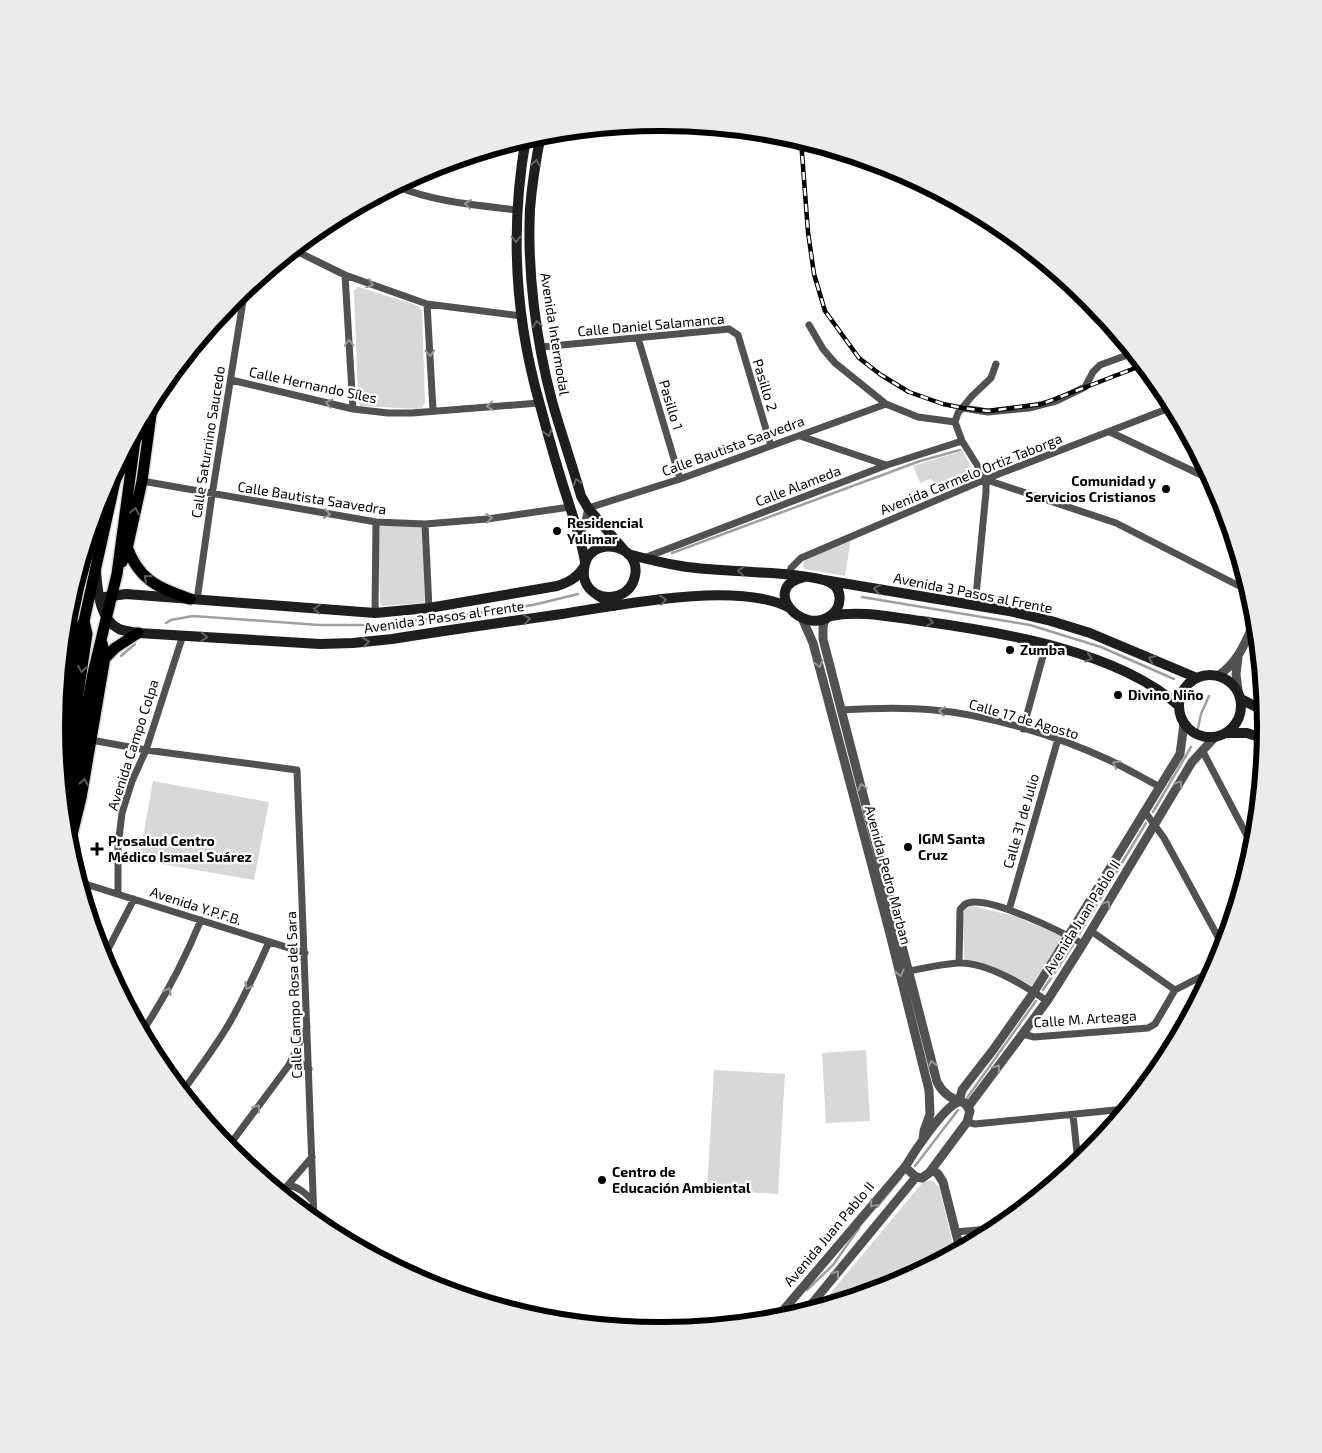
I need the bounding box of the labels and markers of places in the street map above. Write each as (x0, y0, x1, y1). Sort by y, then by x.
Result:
place label: Comunidad y Servicios Cristianos (1025, 472, 1156, 505)
marker: Comunidad y Servicios Cristianos (1160, 483, 1172, 495)
place label: Residencial Yulimar (567, 514, 644, 547)
marker: Residencial Yulimar (551, 525, 563, 537)
place label: Zumba (1020, 641, 1065, 658)
marker: Zumba (1004, 644, 1016, 656)
place label: Divino Niño (1128, 686, 1204, 703)
marker: Divino Niño (1112, 689, 1124, 701)
place label: IGM Santa Cruz (918, 830, 985, 863)
place label: Prosalud Centro Médico Ismael Suárez (108, 832, 252, 865)
marker: IGM Santa Cruz (902, 841, 914, 853)
marker: Prosalud Centro Médico Ismael Suárez (90, 842, 104, 856)
place label: Centro de Educación Ambiental (612, 1163, 751, 1196)
marker: Centro de Educación Ambiental (596, 1174, 608, 1186)

